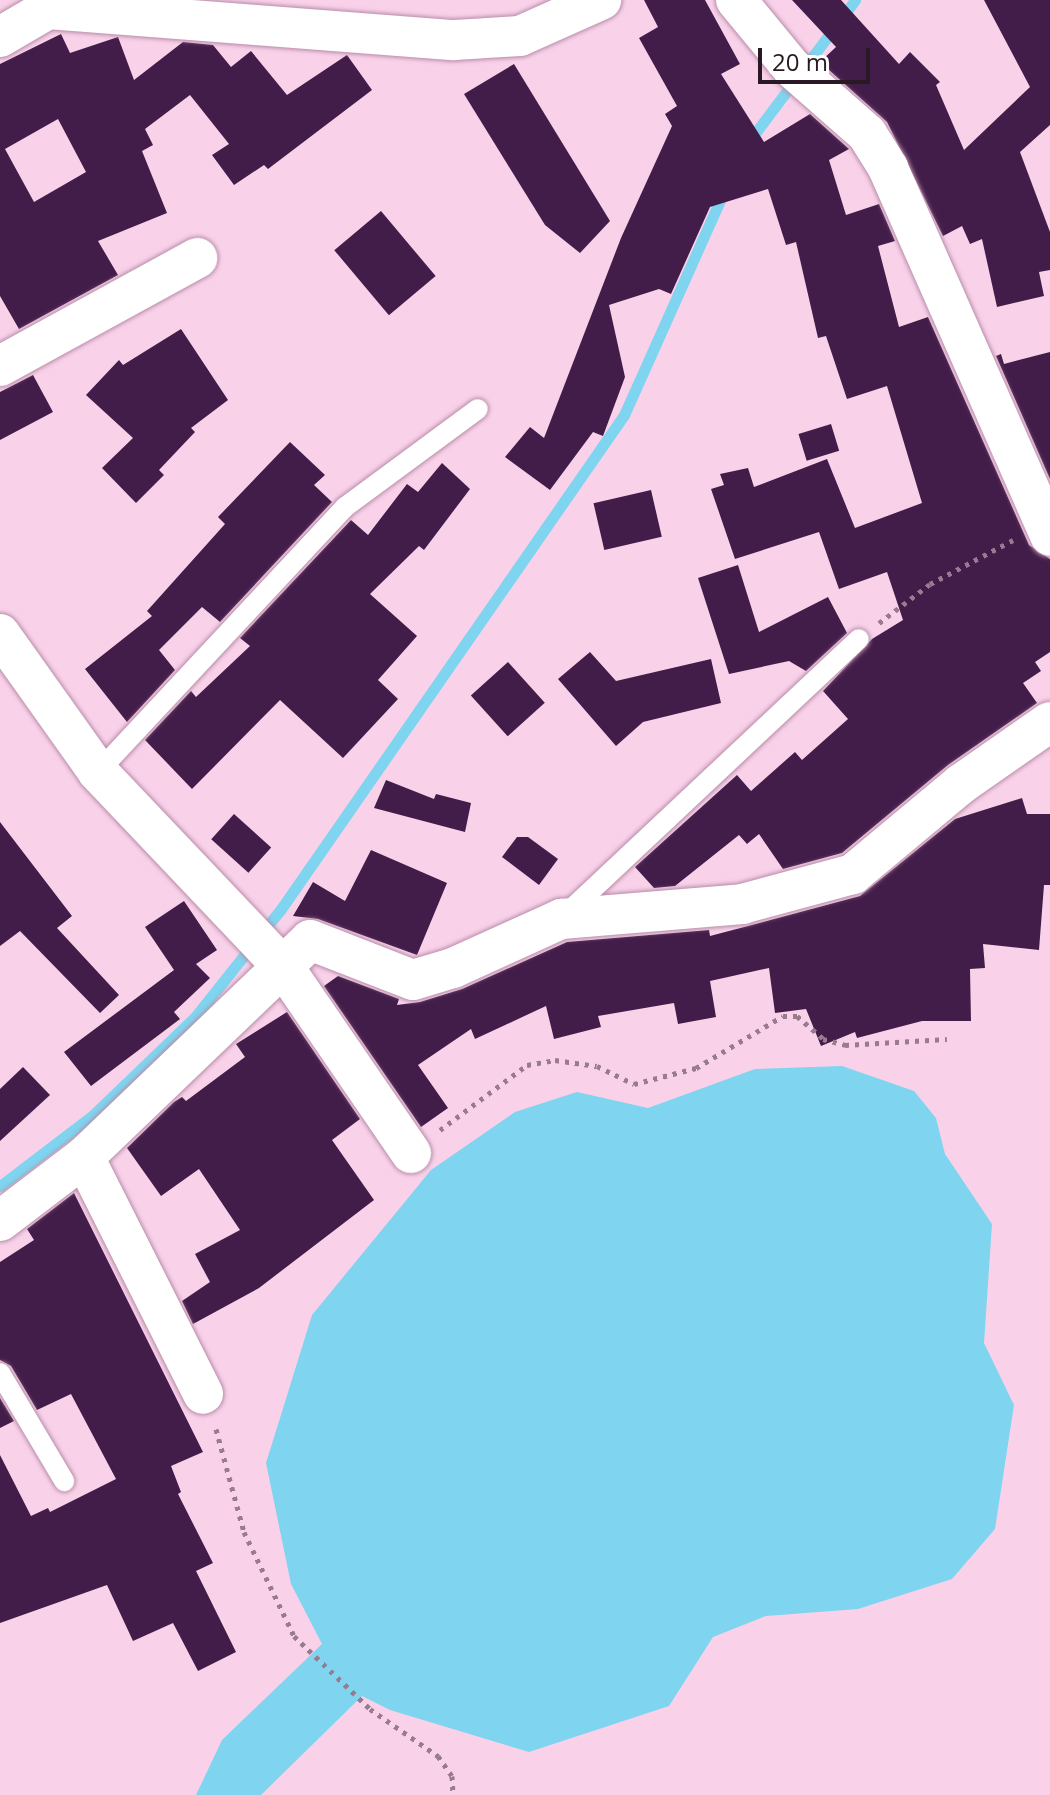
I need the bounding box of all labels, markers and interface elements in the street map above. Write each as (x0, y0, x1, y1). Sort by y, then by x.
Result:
scale bar (762, 32, 874, 82)
text: 20 m (772, 45, 828, 78)

